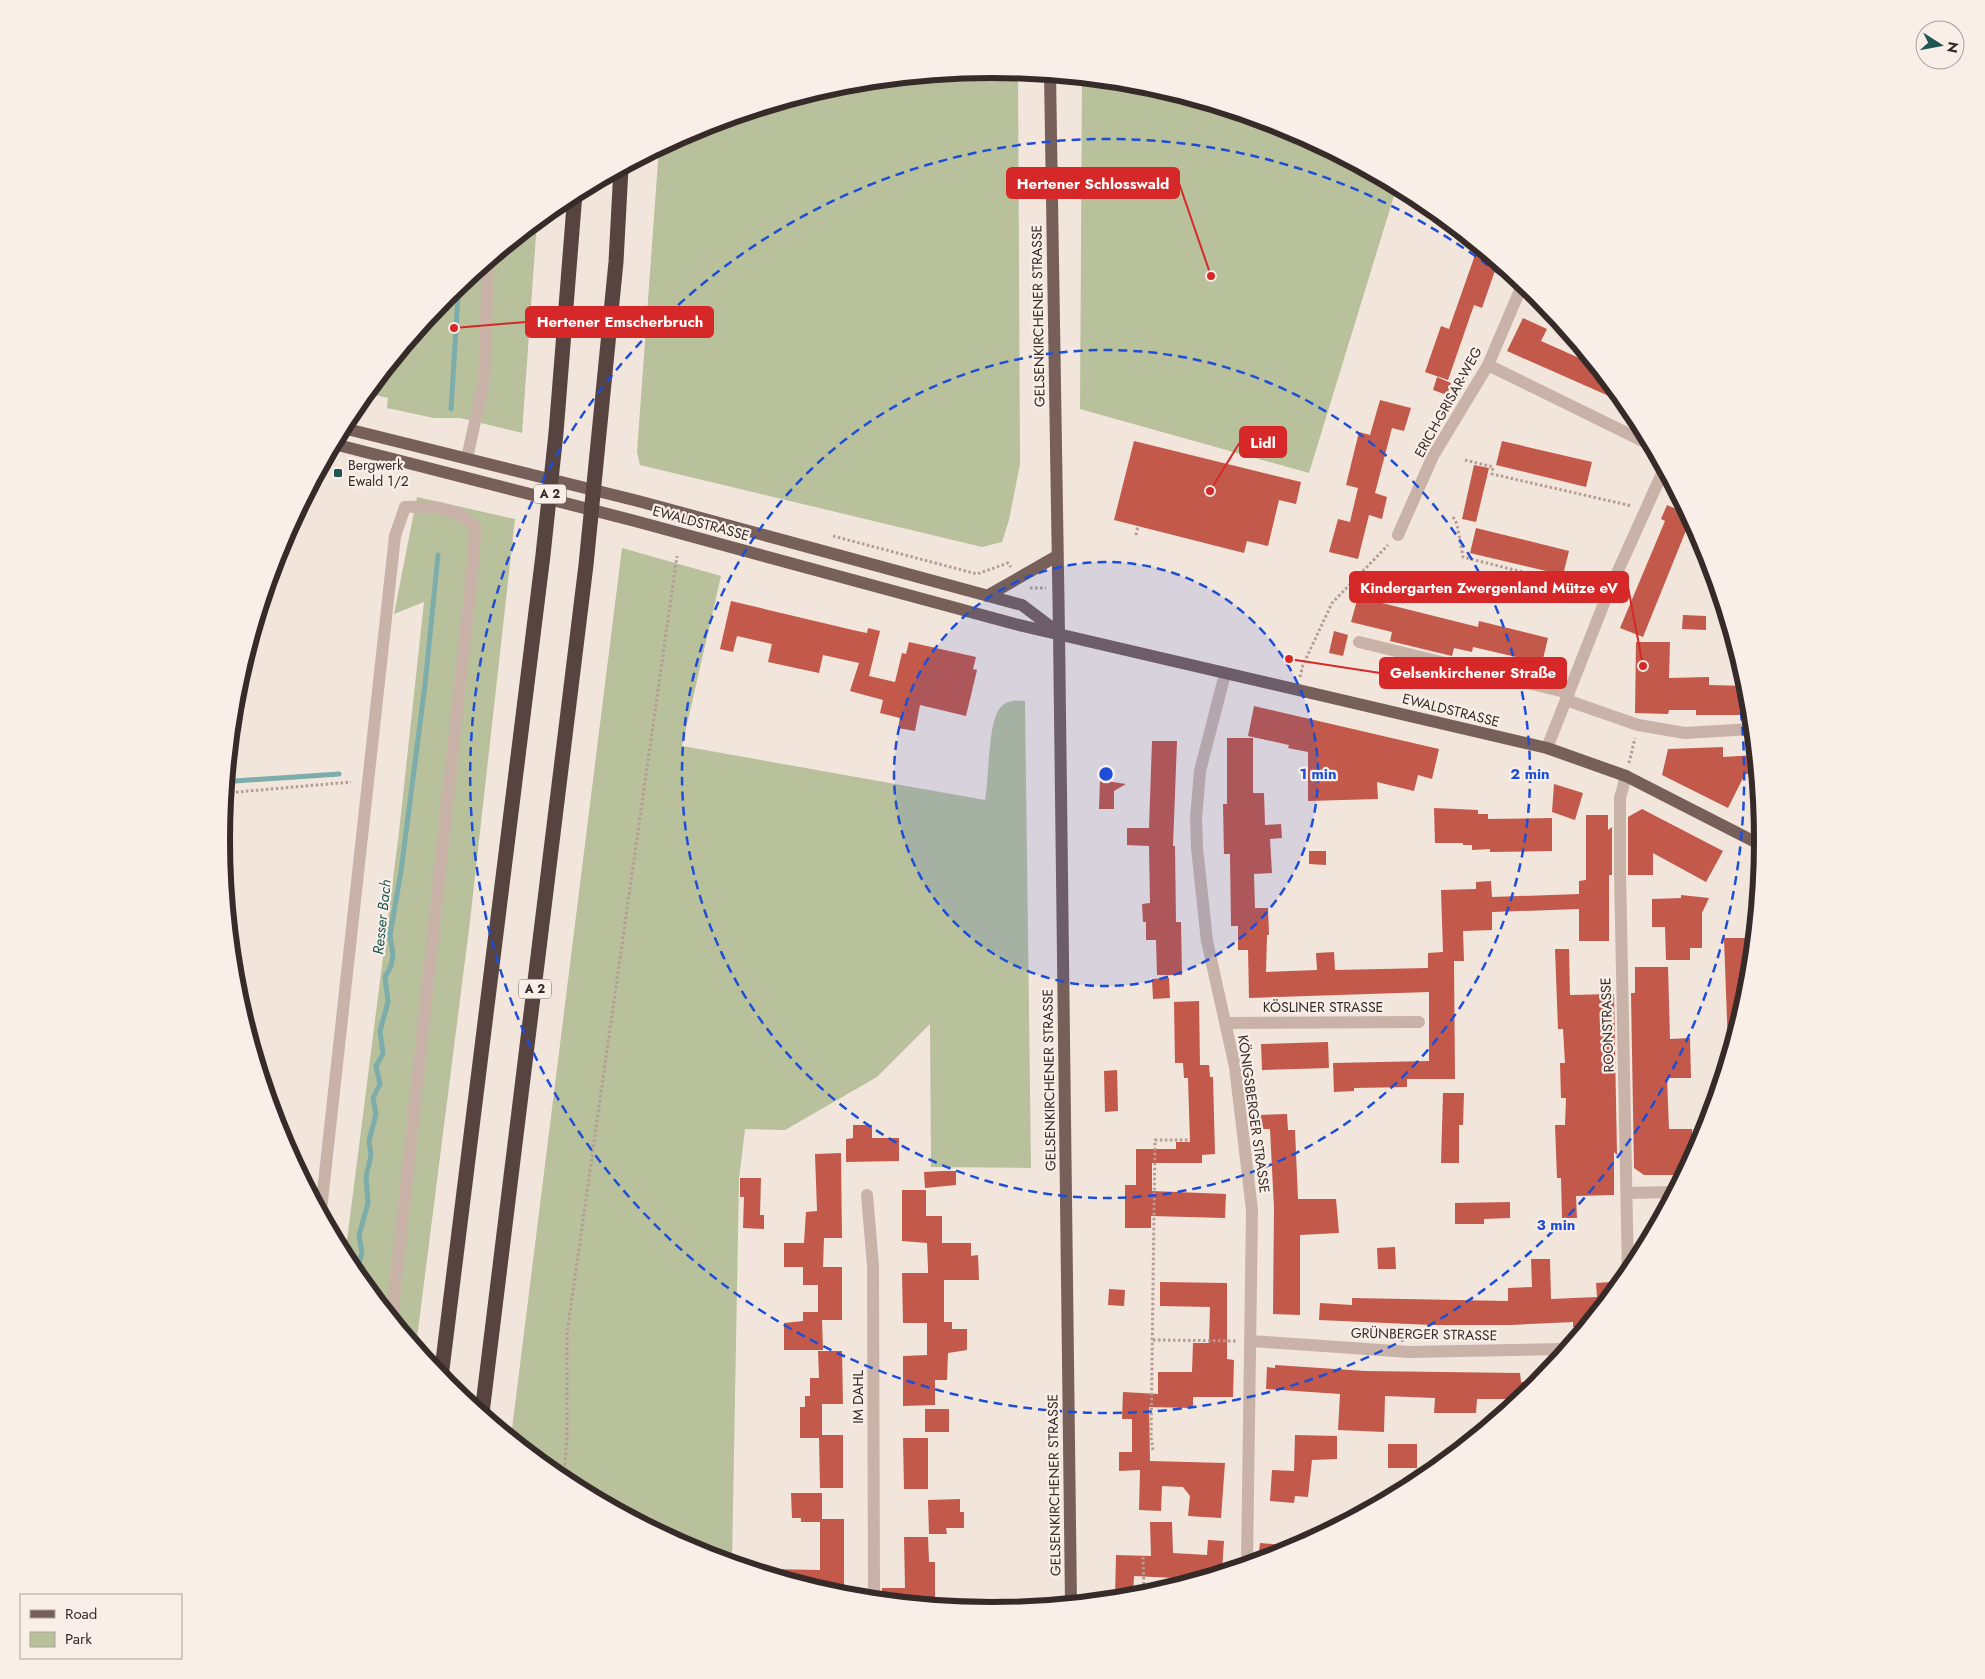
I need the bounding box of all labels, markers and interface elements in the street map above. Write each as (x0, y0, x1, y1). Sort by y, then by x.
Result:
north arrow (1915, 20, 1965, 70)
text: N (1942, 40, 1964, 55)
callout: Hertener Schlosswald (1007, 168, 1179, 198)
text: Hertener Schlosswald (1017, 173, 1169, 195)
street label: GELSENKIRCHENER STRASSE (1026, 225, 1050, 407)
callout: Hertener Emscherbruch (526, 307, 713, 337)
text: Hertener Emscherbruch (537, 311, 703, 333)
street label: ERICH-GRISAR-WEG (1409, 343, 1487, 461)
callout: Lidl (1240, 427, 1286, 457)
text: Lidl (1250, 432, 1276, 454)
place label: Bergwerk Ewald 1/2 (348, 455, 409, 491)
marker: Bergwerk Ewald 1/2 (332, 467, 344, 479)
road number: A 2 (534, 484, 566, 504)
street label: EWALDSTRASSE (650, 500, 752, 546)
callout: Kindergarten Zwergenland Mütze eV (1350, 572, 1628, 602)
text: Kindergarten Zwergenland Mütze eV (1360, 577, 1619, 599)
callout: Gelsenkirchener Straße (1380, 658, 1566, 688)
text: Gelsenkirchener Straße (1390, 662, 1556, 684)
street label: EWALDSTRASSE (1400, 688, 1502, 732)
text: 1 min (1299, 763, 1337, 785)
text: 2 min (1510, 763, 1550, 785)
centre of rings (1097, 765, 1115, 783)
water label: Resser Bach (367, 878, 397, 956)
street label: ROONSTRASSE (1595, 977, 1619, 1073)
road number: A 2 (519, 980, 551, 999)
street label: GELSENKIRCHENER STRASSE (1037, 989, 1061, 1171)
street label: KÖSLINER STRASSE (1263, 997, 1383, 1017)
street label: KÖNIGSBERGER STRASSE (1233, 1034, 1275, 1194)
text: 3 min (1537, 1214, 1575, 1236)
street label: GRÜNBERGER STRASSE (1351, 1323, 1497, 1345)
street label: IM DAHL (848, 1369, 868, 1424)
street label: GELSENKIRCHENER STRASSE (1042, 1394, 1066, 1576)
legend (20, 1594, 182, 1659)
text: Road (65, 1603, 97, 1625)
text: Park (65, 1628, 92, 1650)

